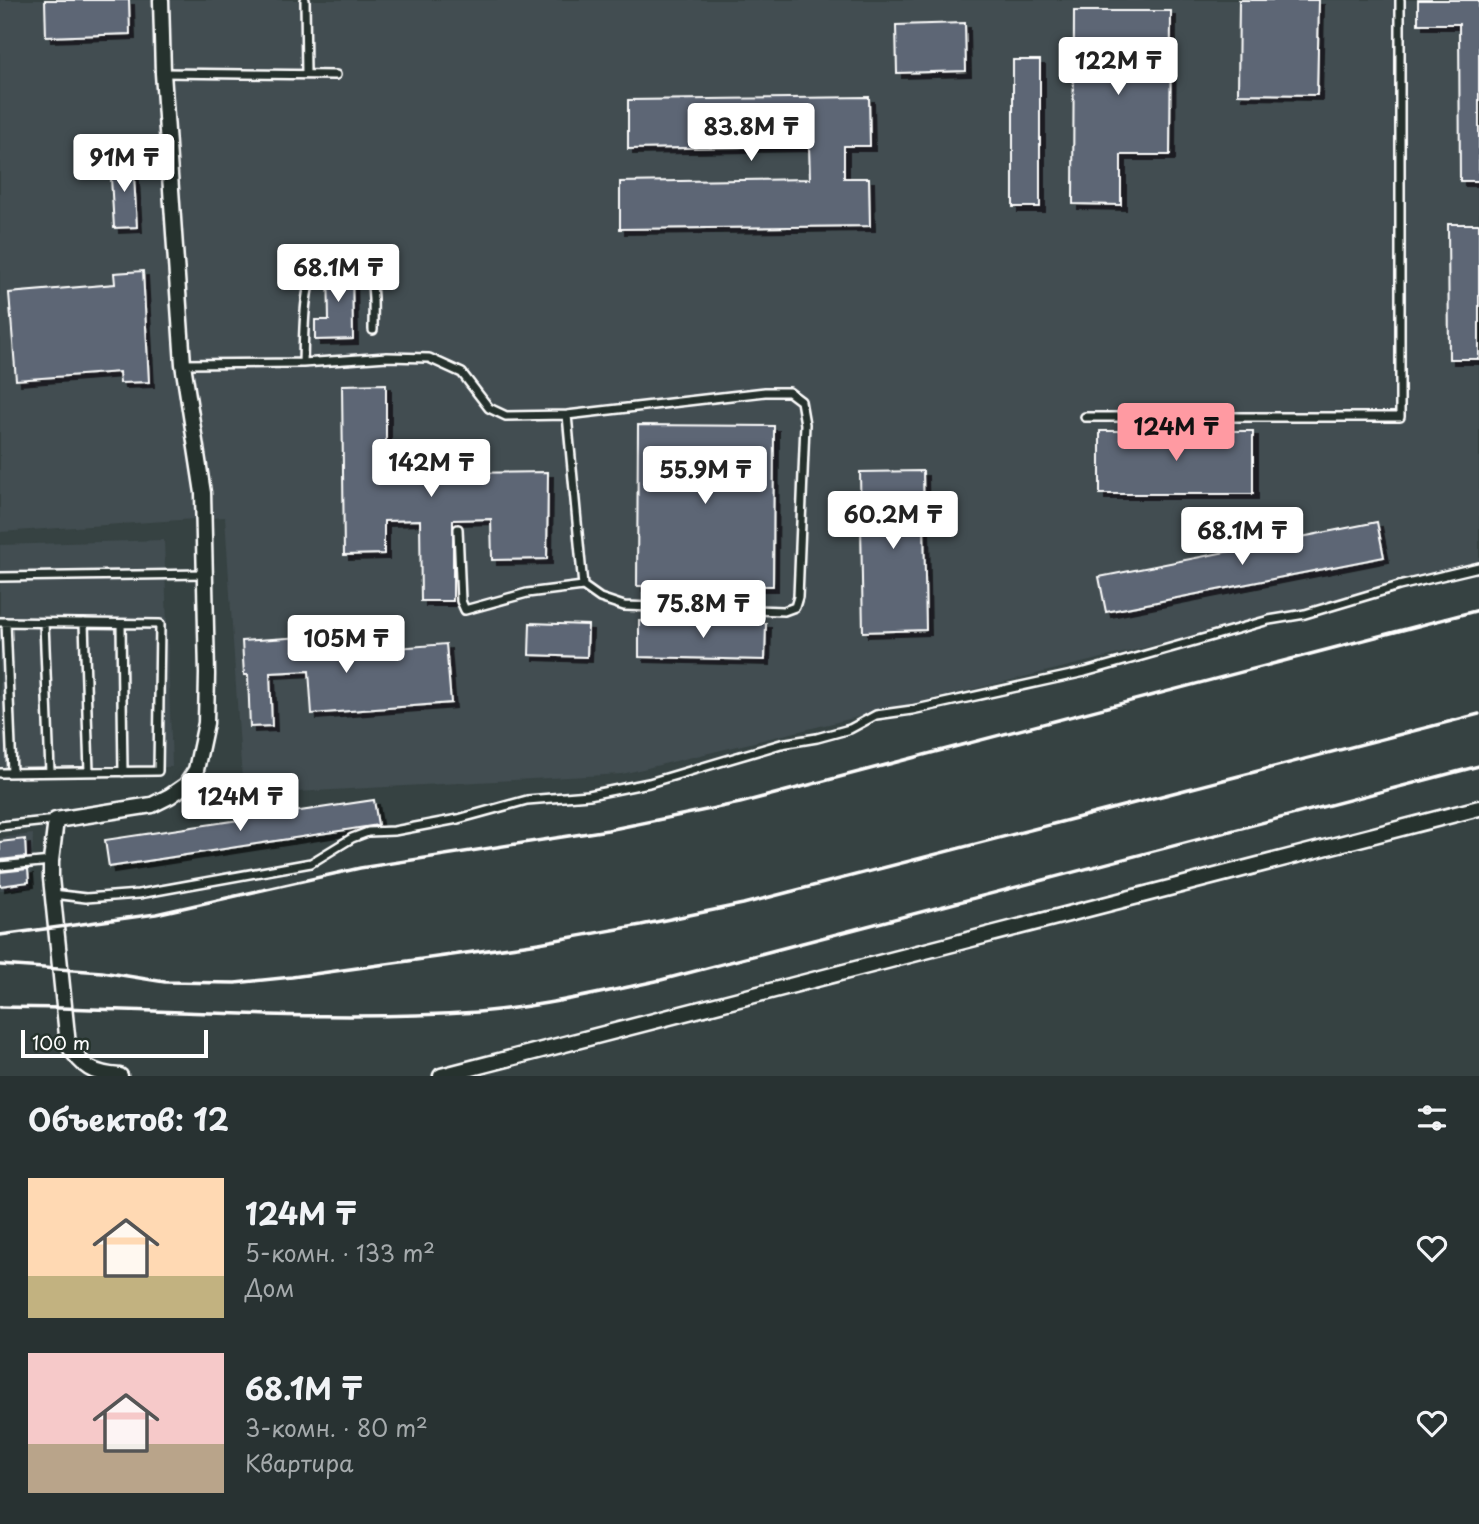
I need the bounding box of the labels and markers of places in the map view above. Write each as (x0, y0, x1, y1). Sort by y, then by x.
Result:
pin: 122M ₸ (1061, 38, 1175, 97)
pin: 83.8M ₸ (686, 104, 816, 163)
pin: 91M ₸ (75, 134, 173, 194)
pin: 68.1M ₸ (273, 244, 403, 304)
pin: 124M ₸ (1119, 404, 1233, 463)
pin: 142M ₸ (374, 440, 488, 499)
pin: 55.9M ₸ (640, 447, 770, 506)
pin: 60.2M ₸ (828, 491, 958, 551)
pin: 68.1M ₸ (1177, 508, 1307, 567)
pin: 75.8M ₸ (638, 580, 768, 640)
pin: 105M ₸ (289, 616, 403, 675)
pin: 124M ₸ (183, 774, 297, 833)

